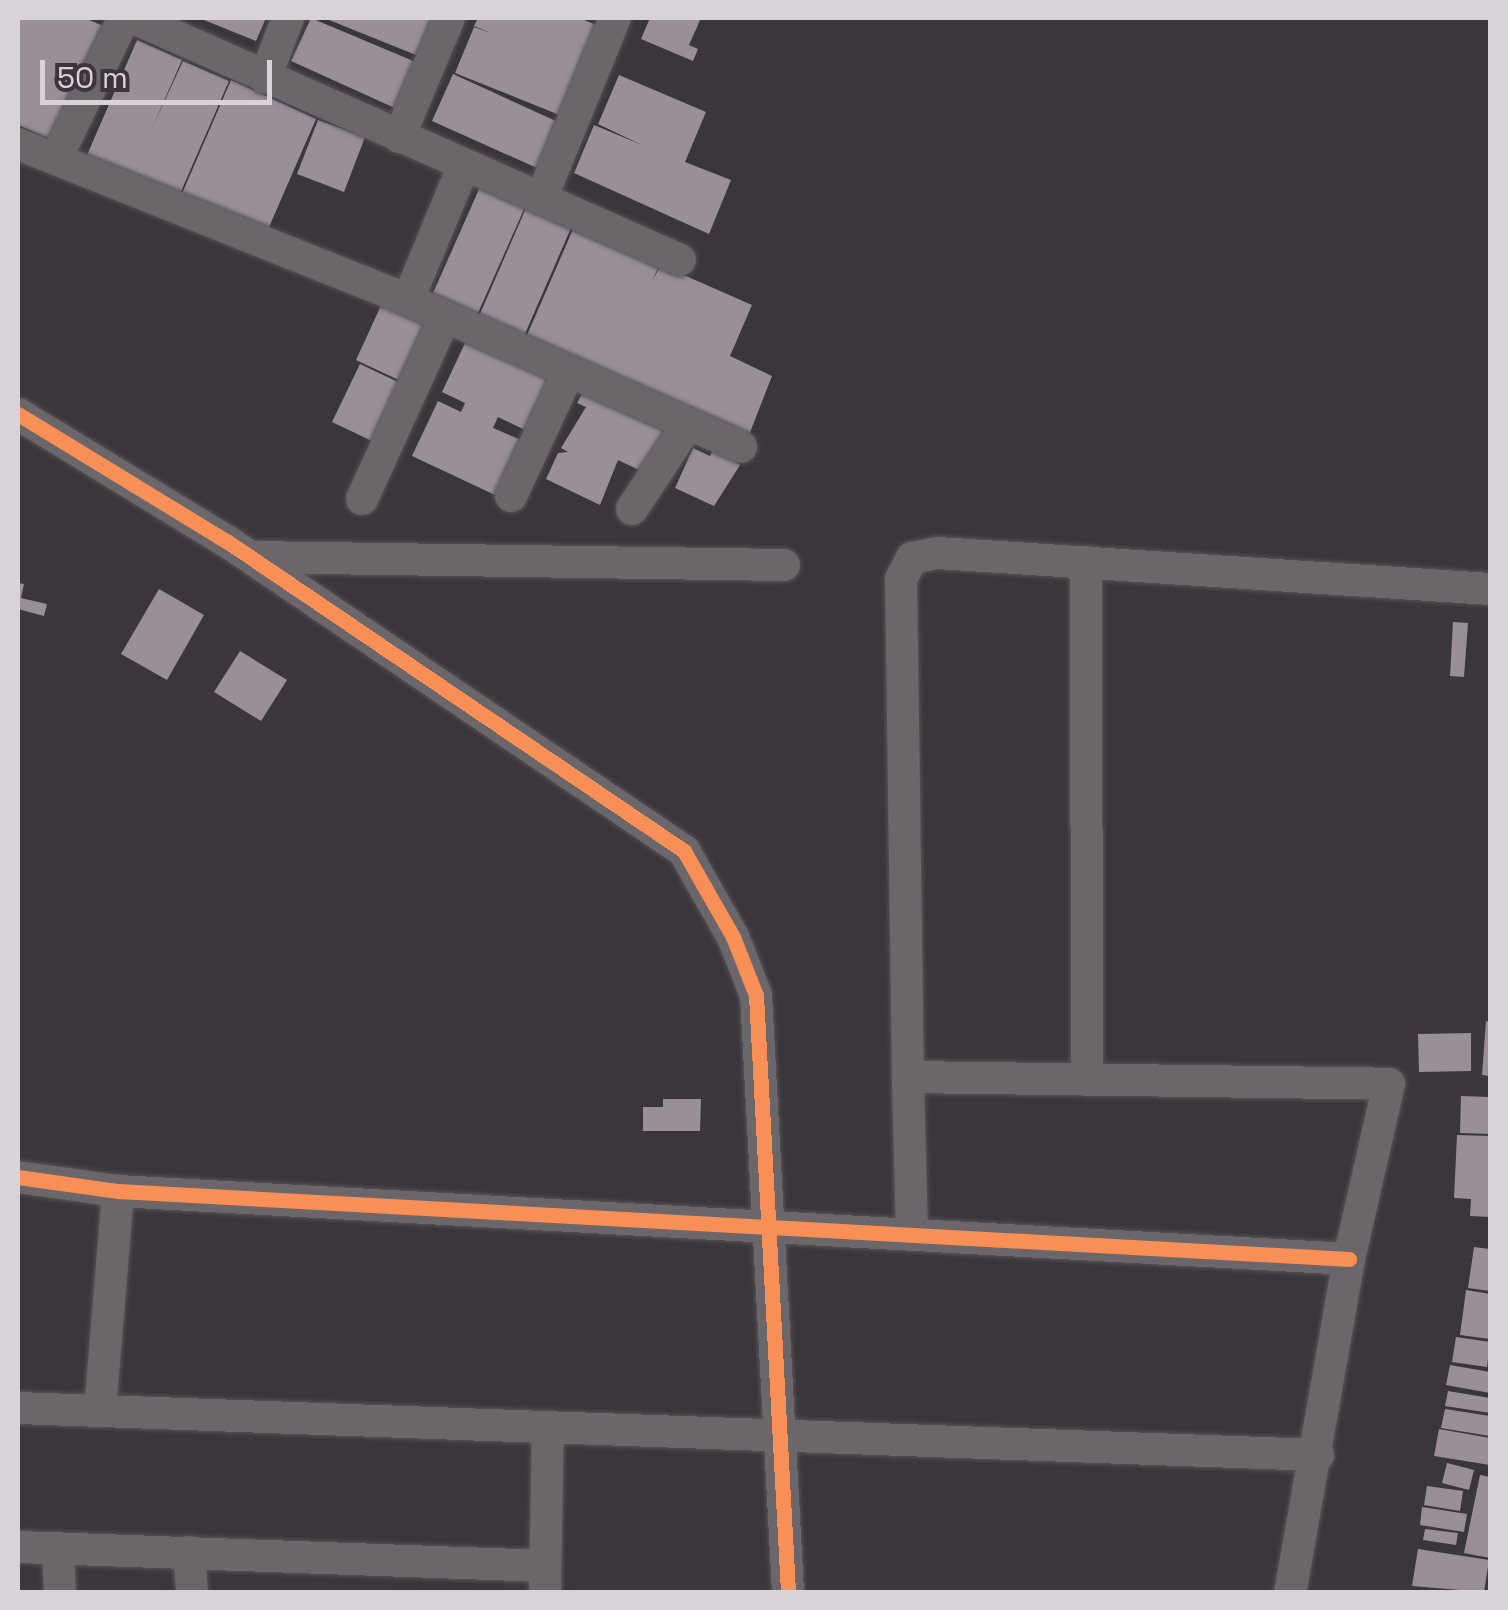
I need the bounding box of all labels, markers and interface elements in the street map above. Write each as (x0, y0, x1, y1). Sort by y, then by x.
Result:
scale bar (45, 40, 278, 102)
text: 50 m (57, 58, 128, 97)

